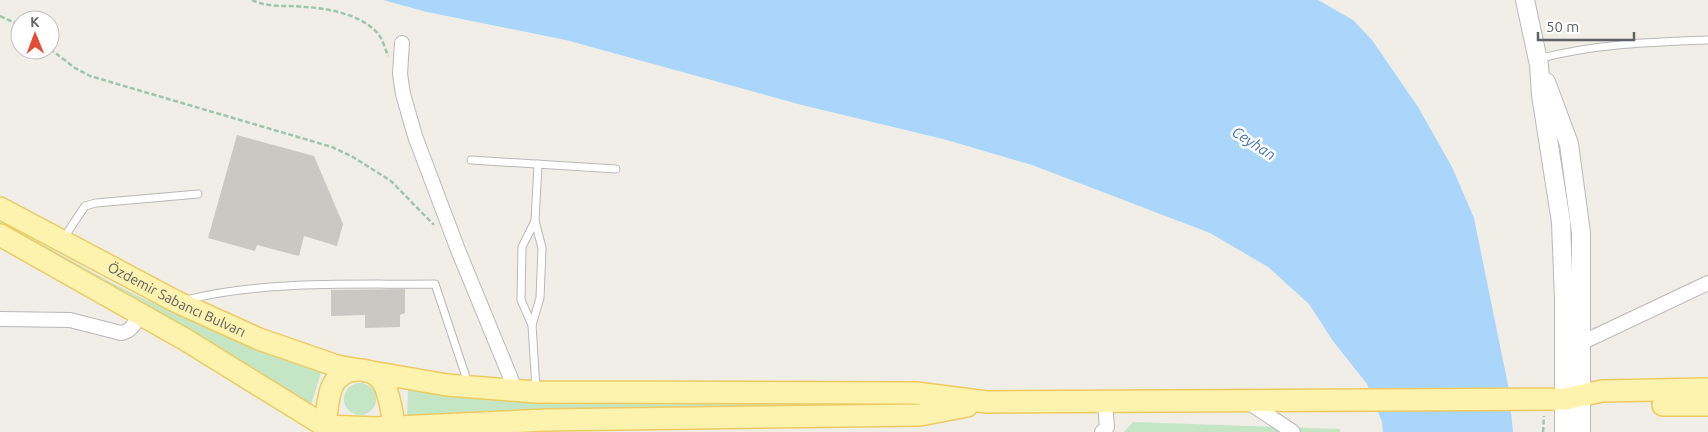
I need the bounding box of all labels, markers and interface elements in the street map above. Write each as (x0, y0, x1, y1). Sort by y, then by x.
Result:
north arrow (10, 10, 60, 60)
scale bar (1538, 10, 1634, 42)
text: K (30, 14, 40, 30)
text: 50 m (1546, 18, 1579, 35)
water label: Ceyhan (1229, 123, 1279, 163)
street label: Özdemir Sabancı Bulvarı (105, 258, 248, 340)

